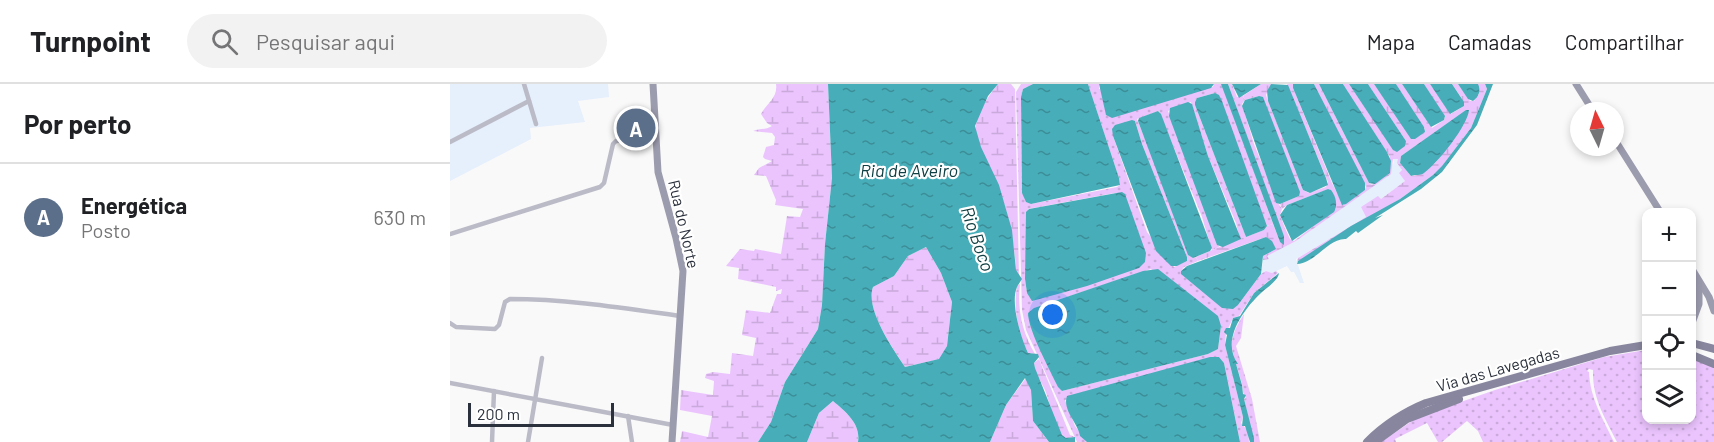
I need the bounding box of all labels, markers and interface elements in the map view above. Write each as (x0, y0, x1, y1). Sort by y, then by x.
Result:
search box (187, 14, 607, 68)
text: Turnpoint (30, 24, 151, 58)
icon: search (208, 25, 241, 58)
text: Pesquisar aqui (256, 28, 395, 54)
text: Mapa (1367, 29, 1415, 54)
text: Camadas (1448, 29, 1532, 54)
text: Compartilhar (1565, 29, 1684, 54)
north arrow (1570, 102, 1624, 156)
pin: A (616, 106, 656, 150)
text: Por perto (24, 108, 132, 139)
water label: Ria de Aveiro (860, 159, 958, 181)
street label: Rua do Norte (665, 178, 704, 270)
text: Energética (81, 192, 187, 218)
water label: Rio Boco (957, 203, 999, 274)
text: A (37, 205, 50, 229)
text: 630 m (374, 205, 426, 229)
map controls (1642, 208, 1696, 424)
button: + (1642, 208, 1696, 262)
text: Posto (81, 218, 131, 242)
button: − (1642, 262, 1696, 316)
your location (1038, 300, 1067, 329)
button: locate (1642, 316, 1696, 370)
street label: Via das Lavegadas (1434, 342, 1562, 395)
button: layers (1642, 370, 1696, 424)
scale bar (468, 400, 614, 428)
text: 200 m (477, 404, 520, 423)

